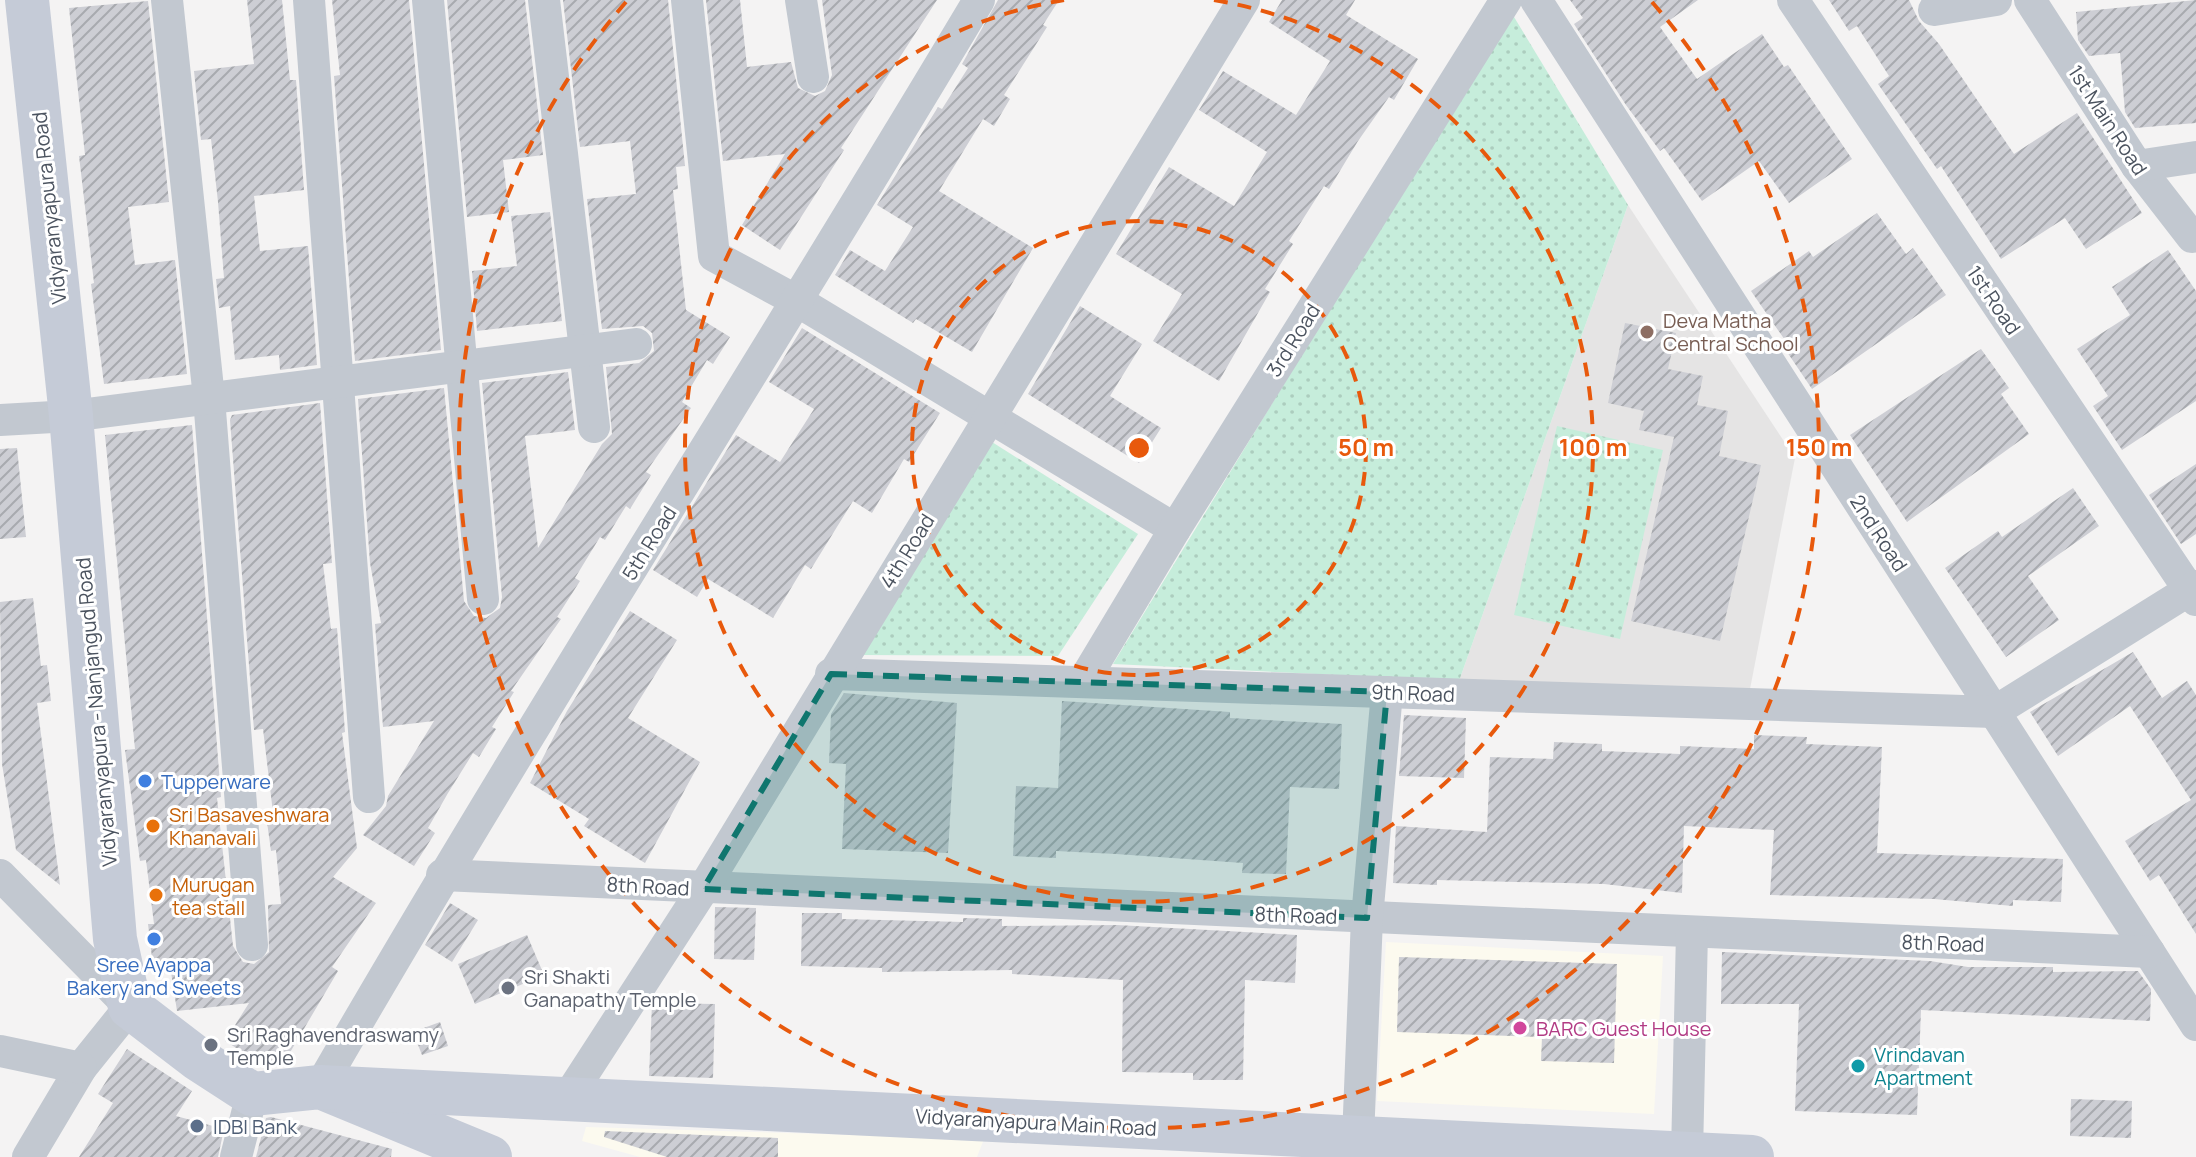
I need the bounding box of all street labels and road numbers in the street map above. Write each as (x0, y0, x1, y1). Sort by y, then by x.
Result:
street label: 1st Main Road (2062, 60, 2154, 180)
street label: Vidyaranyapura Road (25, 111, 73, 305)
street label: 1st Road (1961, 260, 2027, 340)
street label: 3rd Road (1260, 298, 1326, 382)
street label: 2nd Road (1844, 489, 1914, 577)
street label: 5th Road (616, 501, 682, 585)
street label: 4th Road (874, 509, 940, 593)
street label: Vidyaranyapura - Nanjangud Road (69, 557, 123, 867)
street label: 9th Road (1371, 678, 1455, 708)
street label: 8th Road (606, 870, 690, 902)
street label: 8th Road (1254, 900, 1338, 930)
street label: 8th Road (1901, 928, 1985, 958)
street label: Vidyaranyapura Main Road (915, 1102, 1157, 1142)

